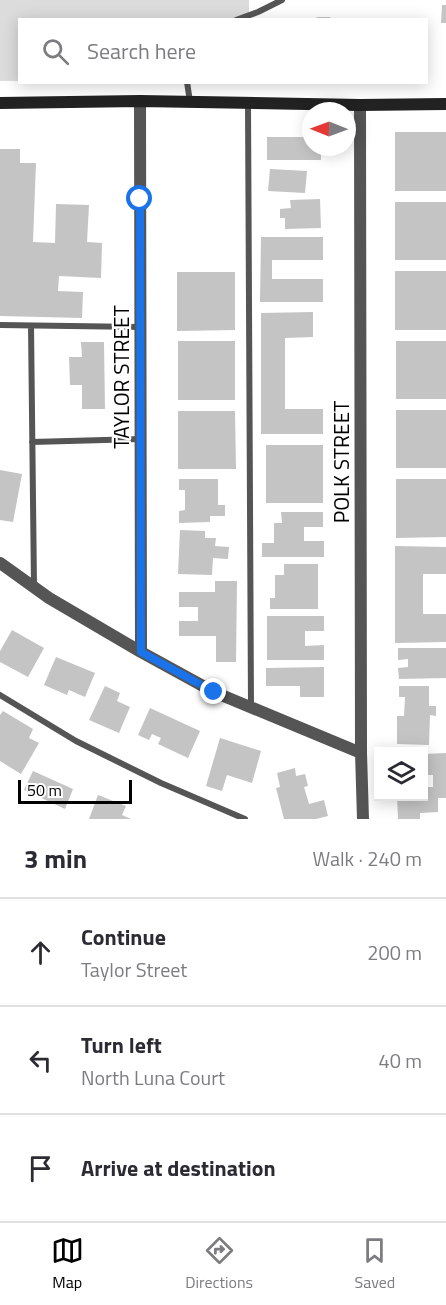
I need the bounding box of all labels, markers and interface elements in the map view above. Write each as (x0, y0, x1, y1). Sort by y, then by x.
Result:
search box (18, 18, 428, 84)
text: Search here (87, 34, 196, 68)
icon: search (39, 35, 72, 68)
north arrow (302, 102, 356, 156)
route start (126, 185, 152, 211)
street label: TAYLOR STREET (105, 305, 137, 449)
street label: POLK STREET (325, 401, 357, 523)
route end (200, 678, 226, 704)
map controls (374, 747, 428, 801)
button: layers (374, 747, 428, 801)
scale bar (18, 777, 132, 804)
text: 50 m (27, 778, 62, 802)
text: 3 min (24, 839, 87, 878)
text: Walk · 240 m (313, 843, 422, 874)
text: Continue (81, 920, 166, 954)
icon: ahead (24, 936, 57, 969)
text: 200 m (367, 937, 422, 968)
text: Taylor Street (81, 954, 187, 985)
text: Turn left (81, 1028, 162, 1062)
icon: left (24, 1044, 57, 1077)
text: 40 m (378, 1045, 422, 1076)
text: North Luna Court (81, 1062, 225, 1093)
text: Arrive at destination (81, 1151, 276, 1185)
icon: arrive (24, 1152, 57, 1185)
tab: Map (51, 1234, 84, 1294)
tab: Directions (185, 1234, 253, 1294)
tab: Saved (355, 1234, 395, 1294)

